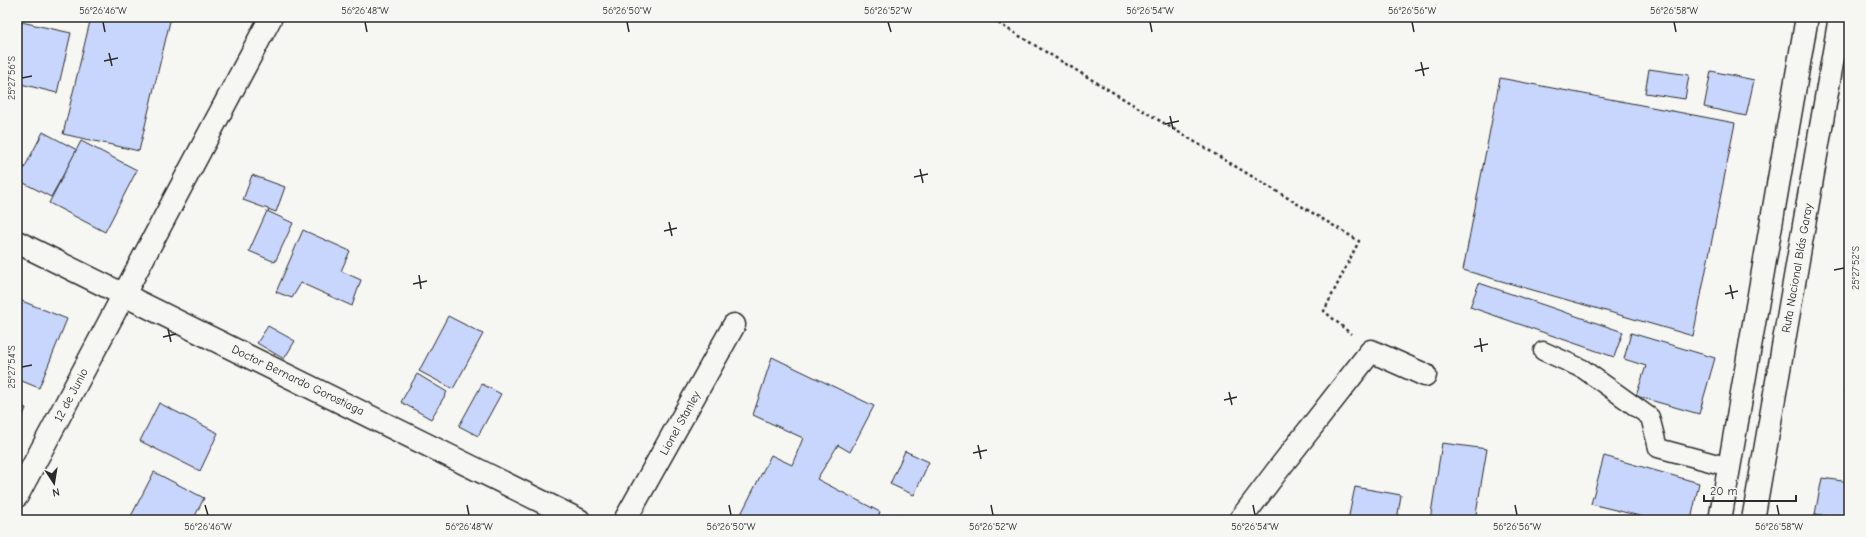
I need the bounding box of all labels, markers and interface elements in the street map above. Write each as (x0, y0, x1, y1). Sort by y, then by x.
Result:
text: 56°26'46"W (79, 5, 127, 17)
text: 56°26'48"W (341, 5, 389, 17)
text: 56°26'50"W (603, 5, 652, 17)
text: 56°26'52"W (864, 5, 912, 17)
text: 56°26'54"W (1126, 5, 1174, 17)
text: 56°26'56"W (1388, 5, 1436, 17)
text: 56°26'58"W (1650, 5, 1698, 17)
text: 25°27'56"S (6, 55, 18, 100)
street label: Ruta Nacional Blás Garay (1779, 202, 1815, 334)
text: 25°27'52"S (1850, 246, 1862, 290)
street label: Doctor Bernardo Gorostiaga (229, 342, 367, 418)
text: 25°27'54"S (6, 345, 18, 389)
street label: 12 de Junio (51, 366, 91, 424)
street label: Lionel Stanley (657, 388, 704, 457)
north arrow (34, 463, 74, 503)
scale bar (1704, 477, 1796, 503)
text: 20 m (1710, 484, 1738, 498)
text: N (51, 485, 61, 499)
text: 56°26'46"W (184, 521, 232, 533)
text: 56°26'48"W (445, 521, 493, 533)
text: 56°26'50"W (707, 521, 756, 533)
text: 56°26'52"W (969, 521, 1017, 533)
text: 56°26'54"W (1231, 521, 1279, 533)
text: 56°26'56"W (1493, 521, 1541, 533)
text: 56°26'58"W (1755, 521, 1803, 533)

